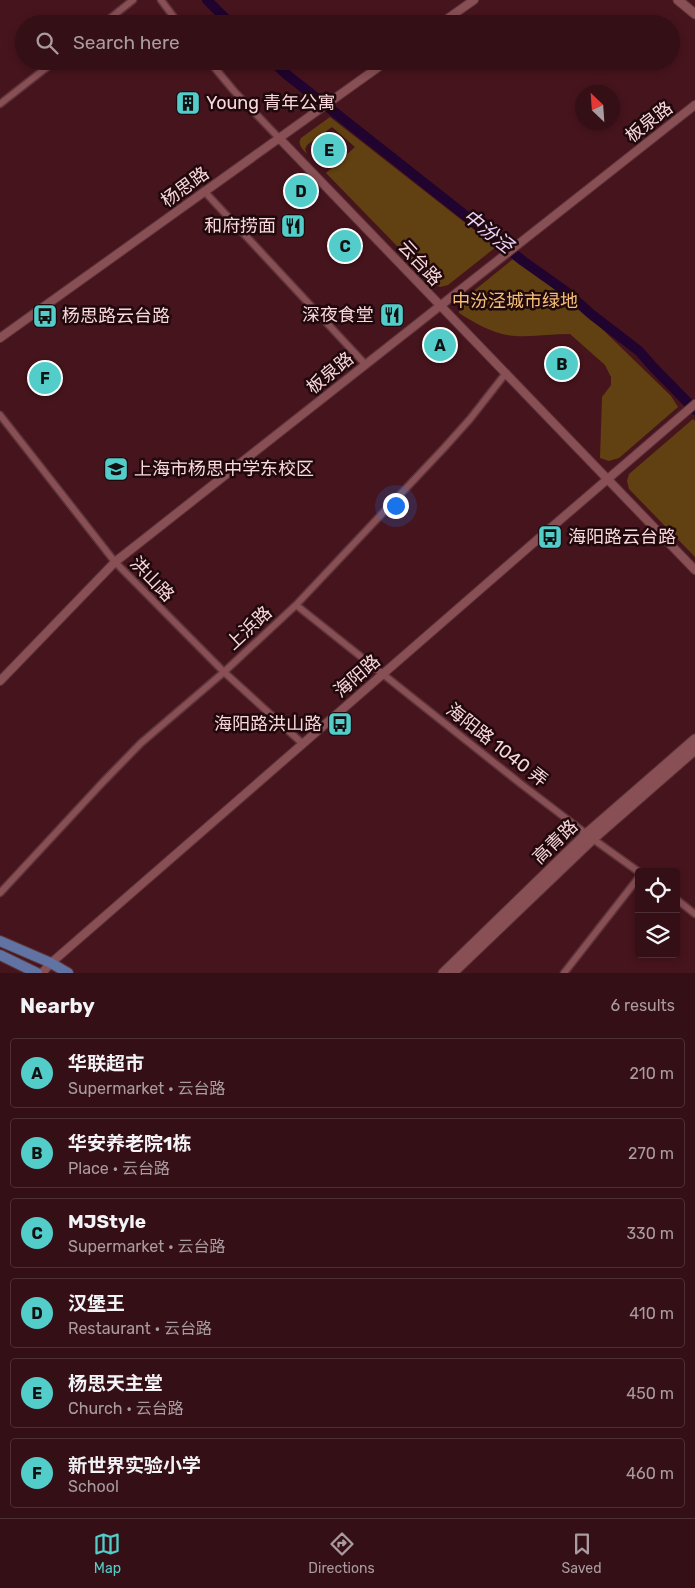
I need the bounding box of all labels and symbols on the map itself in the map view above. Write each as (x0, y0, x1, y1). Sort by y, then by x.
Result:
north arrow (575, 85, 620, 130)
building icon: Young 青年公寓 (175, 90, 201, 116)
place label: Young 青年公寓 (206, 92, 335, 114)
street label: 板泉路 (621, 97, 677, 147)
pin: E (313, 131, 345, 169)
street label: 杨思路 (157, 162, 213, 212)
pin: D (285, 172, 317, 210)
water label: 中汾泾 (458, 204, 519, 259)
restaurant icon: 和府捞面 (280, 213, 306, 239)
place label: 和府捞面 (204, 215, 276, 237)
pin: C (329, 227, 361, 265)
street label: 云台路 (394, 236, 446, 290)
park label: 中汾泾城市绿地 (452, 290, 578, 312)
restaurant icon: 深夜食堂 (379, 302, 405, 328)
bus stop icon: 杨思路云台路 (32, 303, 58, 329)
place label: 深夜食堂 (302, 304, 374, 326)
place label: 杨思路云台路 (62, 305, 170, 327)
pin: A (424, 326, 456, 364)
pin: B (546, 345, 578, 383)
street label: 板泉路 (302, 347, 358, 399)
pin: F (29, 359, 61, 397)
school or university icon: 上海市杨思中学东校区 (103, 456, 129, 482)
place label: 上海市杨思中学东校区 (134, 458, 314, 480)
your location (383, 493, 409, 519)
bus stop icon: 海阳路云台路 (537, 524, 563, 550)
place label: 海阳路云台路 (568, 526, 676, 548)
street label: 洪山路 (125, 552, 179, 606)
street label: 上浜路 (222, 602, 276, 654)
street label: 海阳路 (329, 650, 385, 702)
street label: 海阳路 1040 弄 (442, 699, 552, 791)
bus stop icon: 海阳路洪山路 (327, 711, 353, 737)
place label: 海阳路洪山路 (214, 713, 322, 735)
street label: 高青路 (528, 815, 582, 869)

